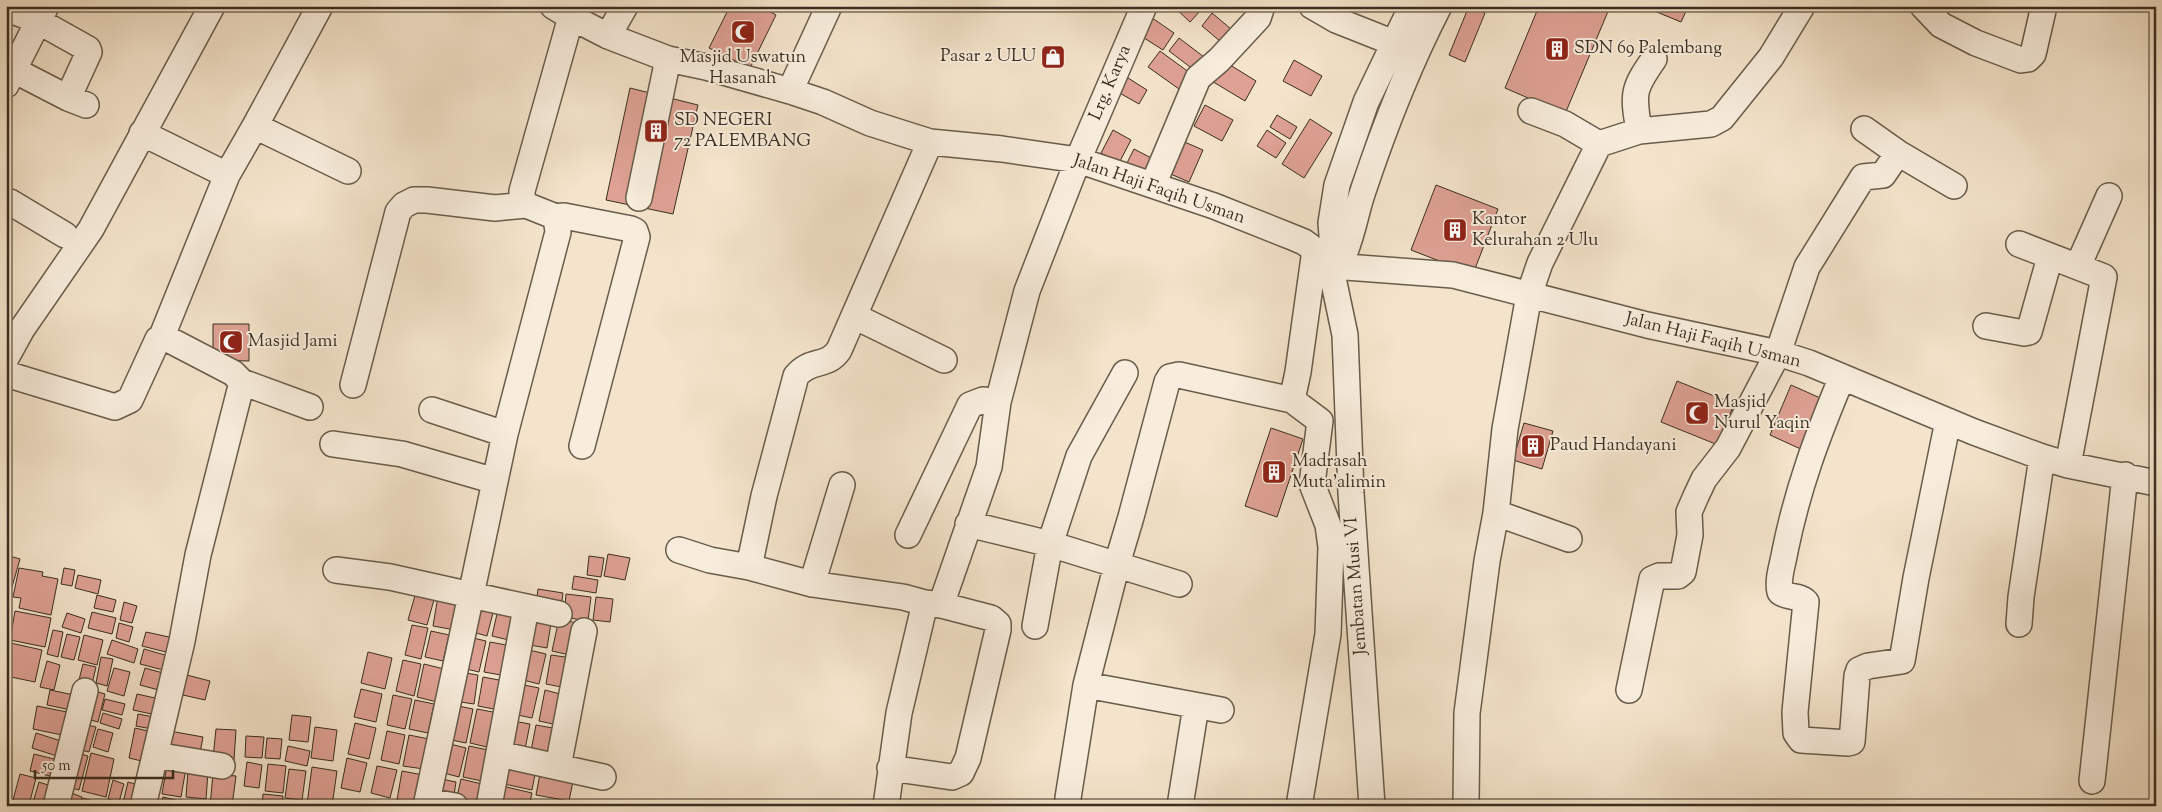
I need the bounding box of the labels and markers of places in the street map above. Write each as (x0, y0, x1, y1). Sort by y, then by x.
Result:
mosque icon: Masjid Uswatun Hasanah (730, 19, 756, 45)
building icon: SDN 69 Palembang (1544, 36, 1570, 62)
place label: SDN 69 Palembang (1574, 36, 1722, 62)
place label: Pasar 2 ULU (940, 44, 1036, 70)
shop icon: Pasar 2 ULU (1040, 44, 1066, 70)
place label: Masjid Uswatun Hasanah (680, 45, 807, 92)
place label: SD NEGERI 72 PALEMBANG (674, 108, 811, 155)
building icon: SD NEGERI 72 PALEMBANG (643, 118, 669, 144)
place label: Kantor Kelurahan 2 Ulu (1472, 207, 1598, 254)
building icon: Kantor Kelurahan 2 Ulu (1442, 217, 1468, 243)
mosque icon: Masjid Jami (218, 329, 244, 355)
place label: Masjid Jami (248, 329, 338, 355)
place label: Masjid Nurul Yaqin (1714, 390, 1810, 437)
mosque icon: Masjid Nurul Yaqin (1684, 400, 1710, 426)
building icon: Paud Handayani (1520, 433, 1546, 459)
place label: Paud Handayani (1550, 433, 1677, 459)
place label: Madrasah Muta'alimin (1292, 449, 1386, 496)
building icon: Madrasah Muta'alimin (1261, 459, 1287, 485)

